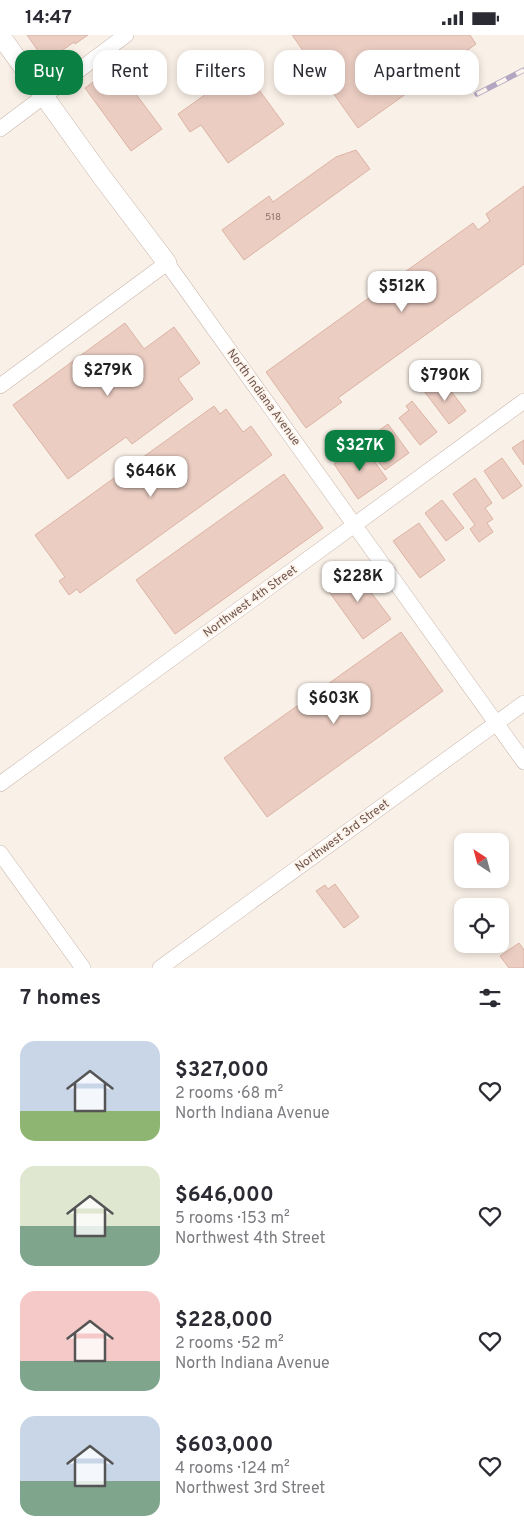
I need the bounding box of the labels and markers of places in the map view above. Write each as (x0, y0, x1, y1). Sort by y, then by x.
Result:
pin: $512K (367, 271, 437, 313)
pin: $279K (73, 355, 143, 397)
pin: $790K (410, 359, 480, 402)
pin: $327K (325, 429, 395, 472)
pin: $646K (116, 455, 186, 498)
pin: $228K (323, 561, 393, 603)
pin: $603K (299, 683, 369, 725)

